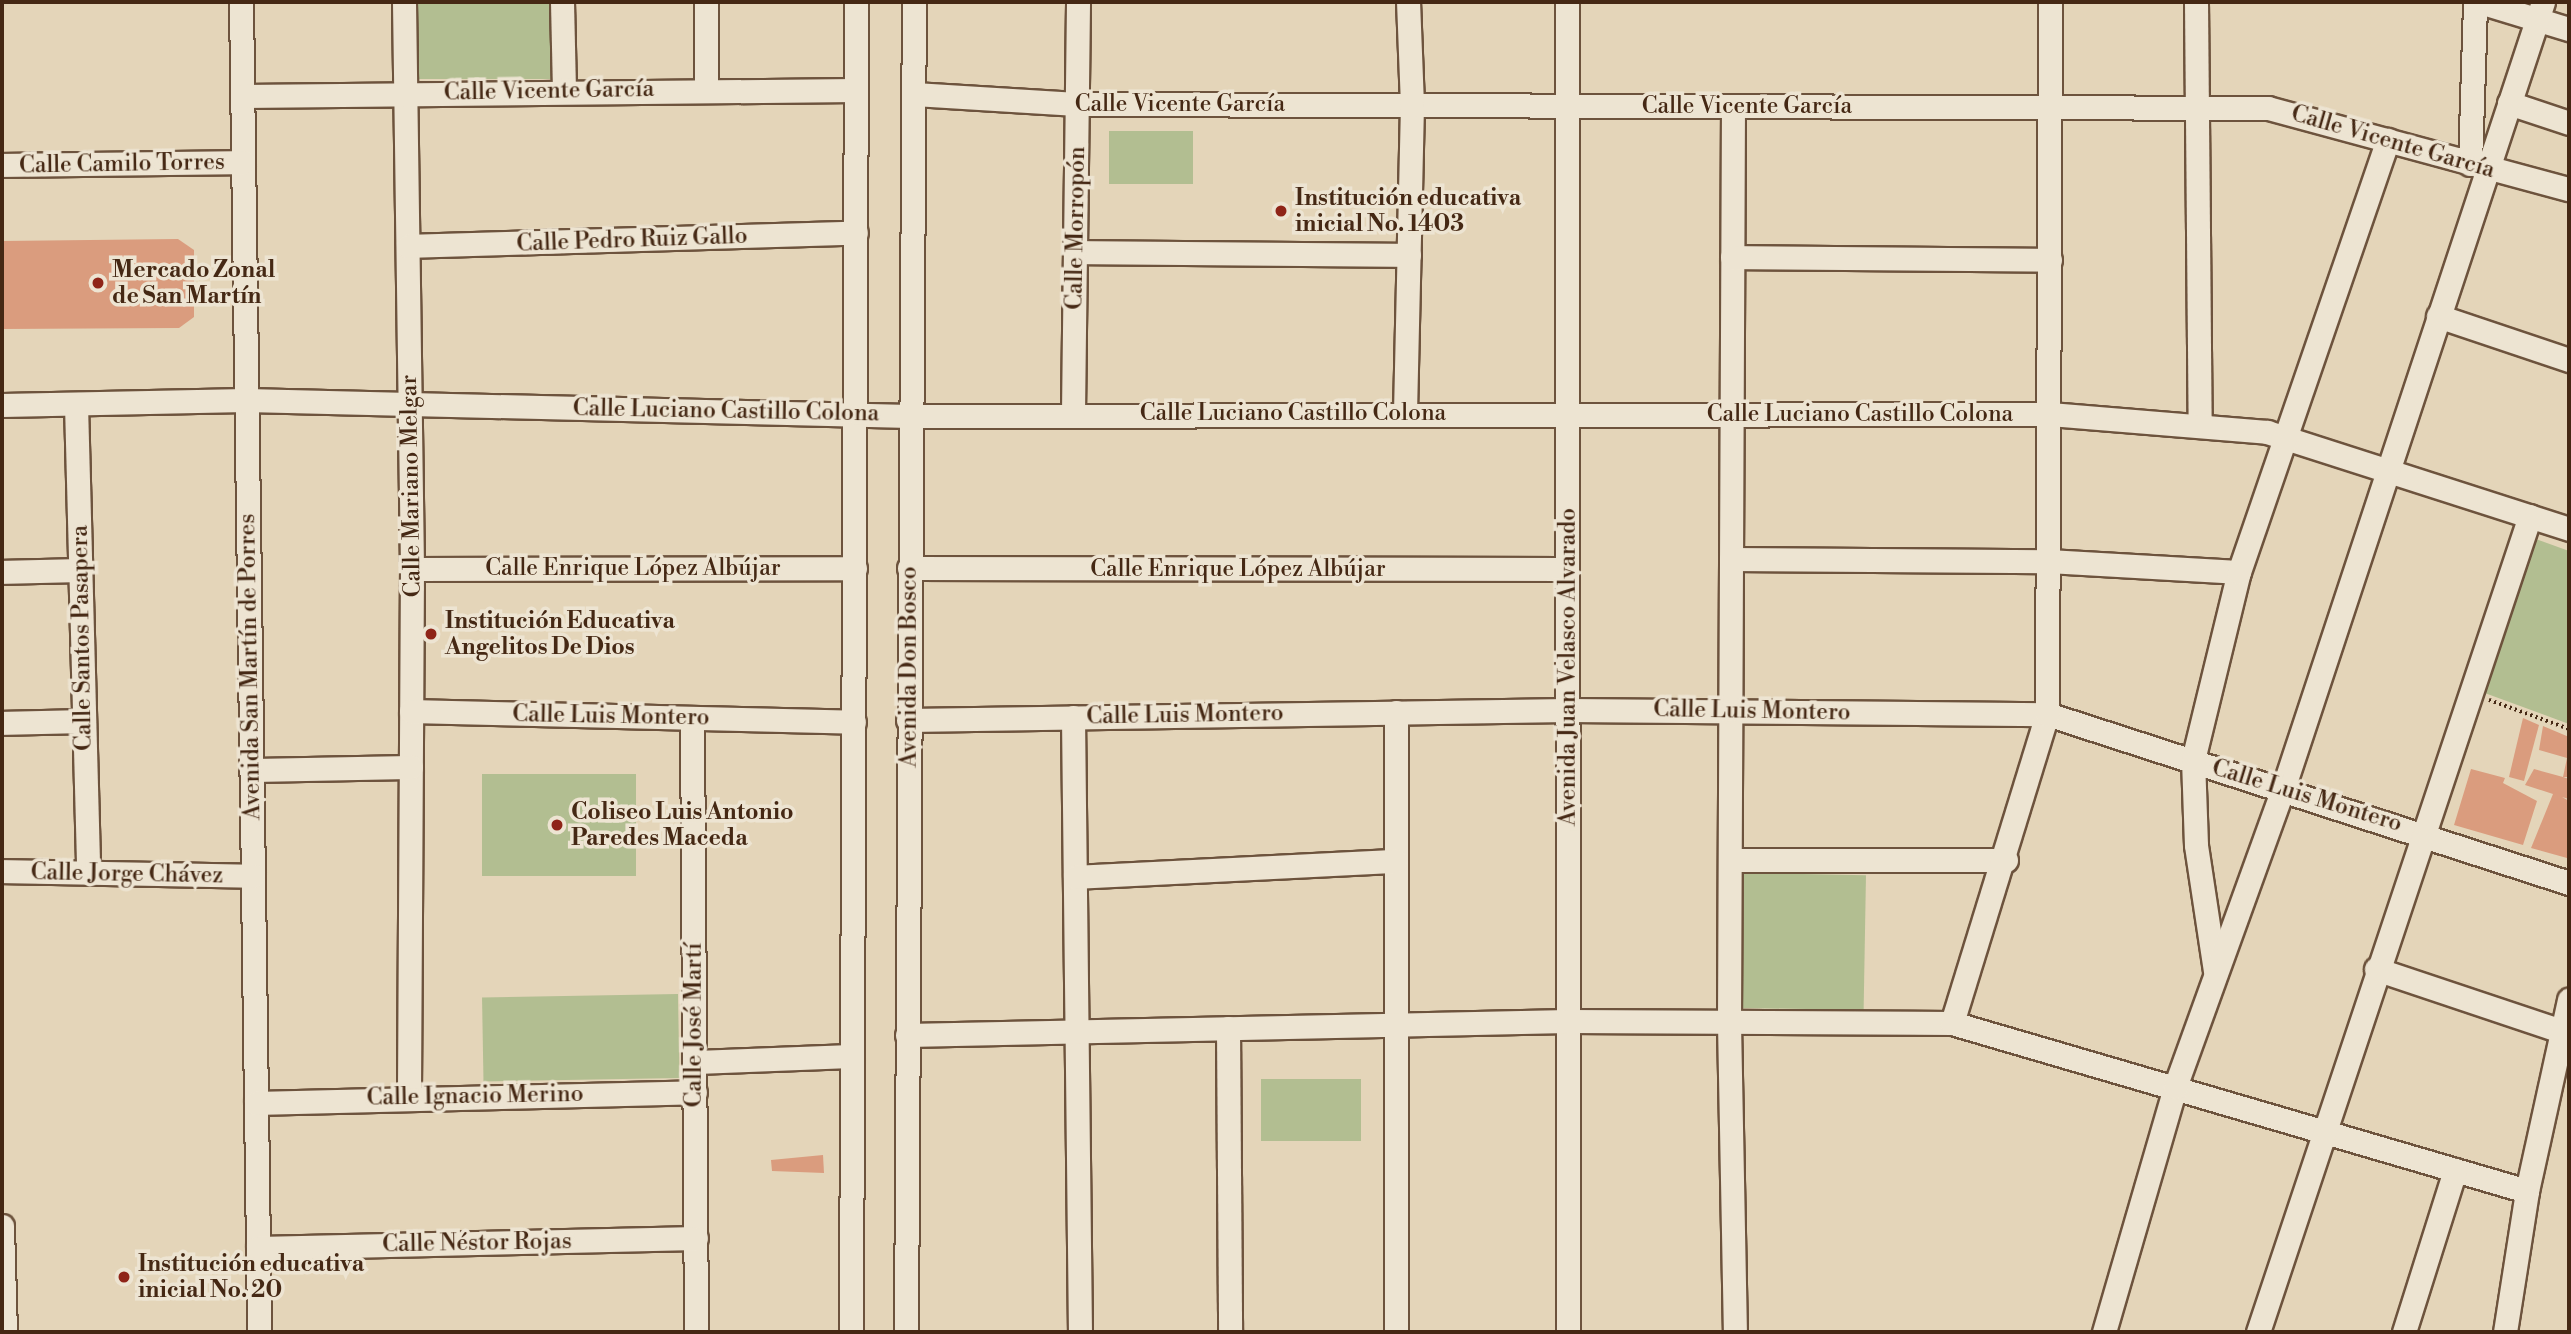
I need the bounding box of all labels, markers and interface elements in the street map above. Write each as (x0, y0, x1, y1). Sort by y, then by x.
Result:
street label: Calle Vicente García (444, 75, 654, 107)
street label: Calle Vicente García (1075, 90, 1285, 118)
street label: Calle Vicente García (1642, 92, 1852, 120)
street label: Calle Vicente García (2288, 100, 2498, 184)
street label: Calle Morropón (1061, 146, 1091, 310)
street label: Calle Camilo Torres (19, 148, 225, 180)
place label: Institución educativa inicial No. 1403 (1295, 184, 1521, 238)
marker: Institución educativa inicial No. 1403 (1273, 203, 1289, 219)
street label: Calle Pedro Ruiz Gallo (516, 222, 748, 258)
place label: Mercado Zonal de San Martín (112, 256, 275, 310)
marker: Mercado Zonal de San Martín (90, 275, 106, 291)
street label: Calle Mariano Melgar (395, 374, 427, 598)
street label: Calle Luciano Castillo Colona (573, 395, 879, 427)
street label: Calle Luciano Castillo Colona (1140, 399, 1446, 427)
street label: Calle Luciano Castillo Colona (1707, 400, 2013, 428)
street label: Avenida Juan Velasco Alvarado (1554, 508, 1582, 826)
street label: Avenida San Martín de Porres (234, 514, 266, 820)
street label: Calle Santos Pasapera (66, 525, 98, 751)
street label: Calle Enrique López Albújar (485, 554, 781, 582)
street label: Calle Enrique López Albújar (1090, 555, 1386, 583)
street label: Avenida Don Bosco (895, 566, 923, 768)
place label: Institución Educativa Angelitos De Dios (445, 607, 675, 661)
marker: Institución Educativa Angelitos De Dios (423, 626, 439, 642)
street label: Calle Luis Montero (1653, 695, 1851, 727)
street label: Calle Luis Montero (1086, 699, 1284, 731)
street label: Calle Luis Montero (512, 700, 710, 732)
street label: Calle Luis Montero (2209, 754, 2405, 838)
place label: Coliseo Luis Antonio Paredes Maceda (571, 798, 794, 852)
marker: Coliseo Luis Antonio Paredes Maceda (549, 817, 565, 833)
street label: Calle Jorge Chávez (30, 859, 224, 889)
street label: Calle José Martí (680, 943, 708, 1107)
street label: Calle Ignacio Merino (366, 1080, 584, 1112)
street label: Calle Néstor Rojas (382, 1228, 572, 1258)
place label: Institución educativa inicial No. 20 (138, 1250, 364, 1304)
marker: Institución educativa inicial No. 20 (116, 1269, 132, 1285)

